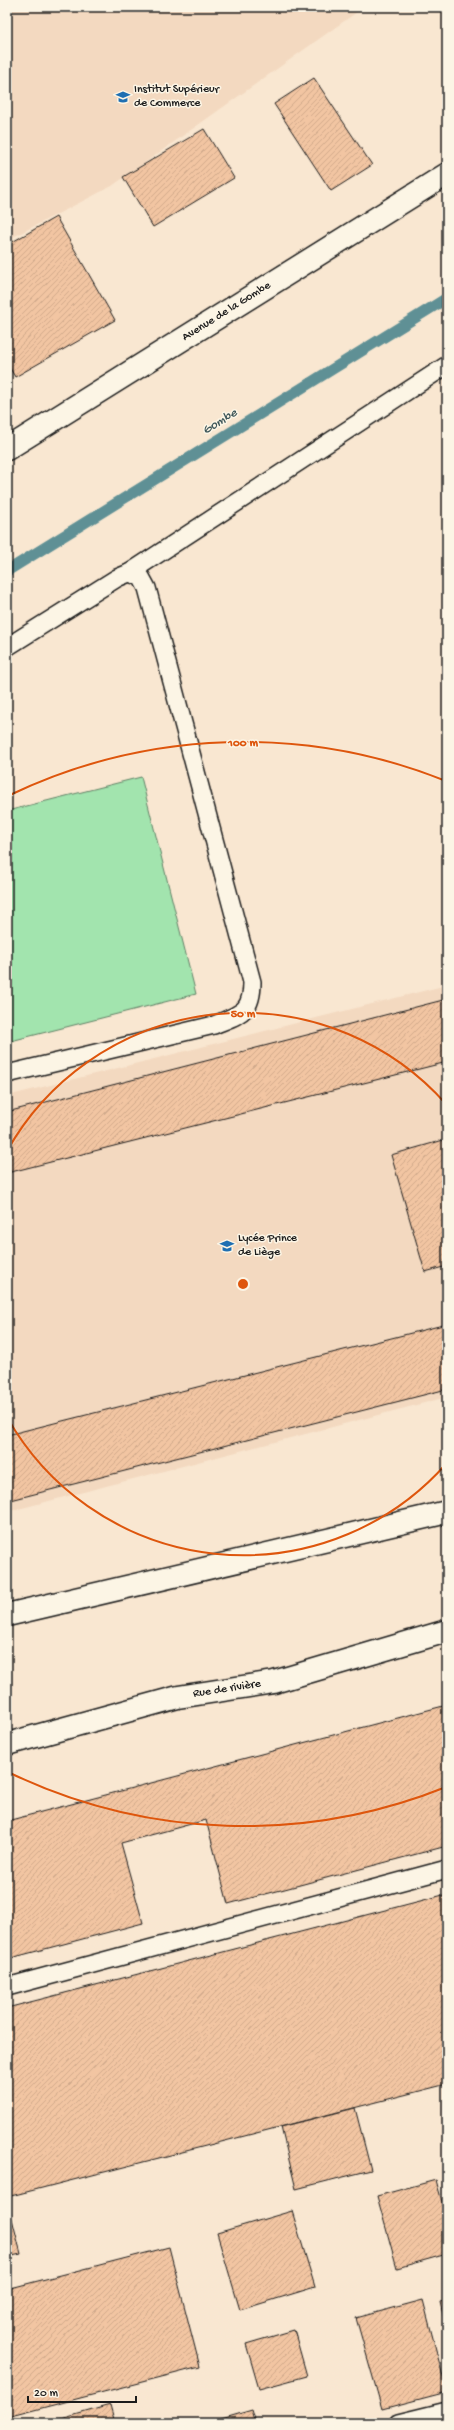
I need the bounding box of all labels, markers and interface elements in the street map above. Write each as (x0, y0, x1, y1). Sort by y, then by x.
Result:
place label: Institut Supérieur de Commerce (134, 83, 221, 111)
school or university icon: Institut Supérieur de Commerce (115, 89, 131, 105)
street label: Avenue de la Gombe (180, 278, 274, 345)
water label: Gombe (200, 405, 241, 438)
text: 100 m (227, 737, 258, 751)
text: 50 m (231, 1008, 256, 1022)
place label: Lycée Prince de Liège (238, 1232, 298, 1260)
school or university icon: Lycée Prince de Liège (219, 1238, 235, 1254)
centre of rings (236, 1277, 250, 1291)
street label: Rue de rivière (192, 1677, 263, 1702)
scale bar (28, 2378, 136, 2404)
text: 20 m (34, 2387, 59, 2401)

